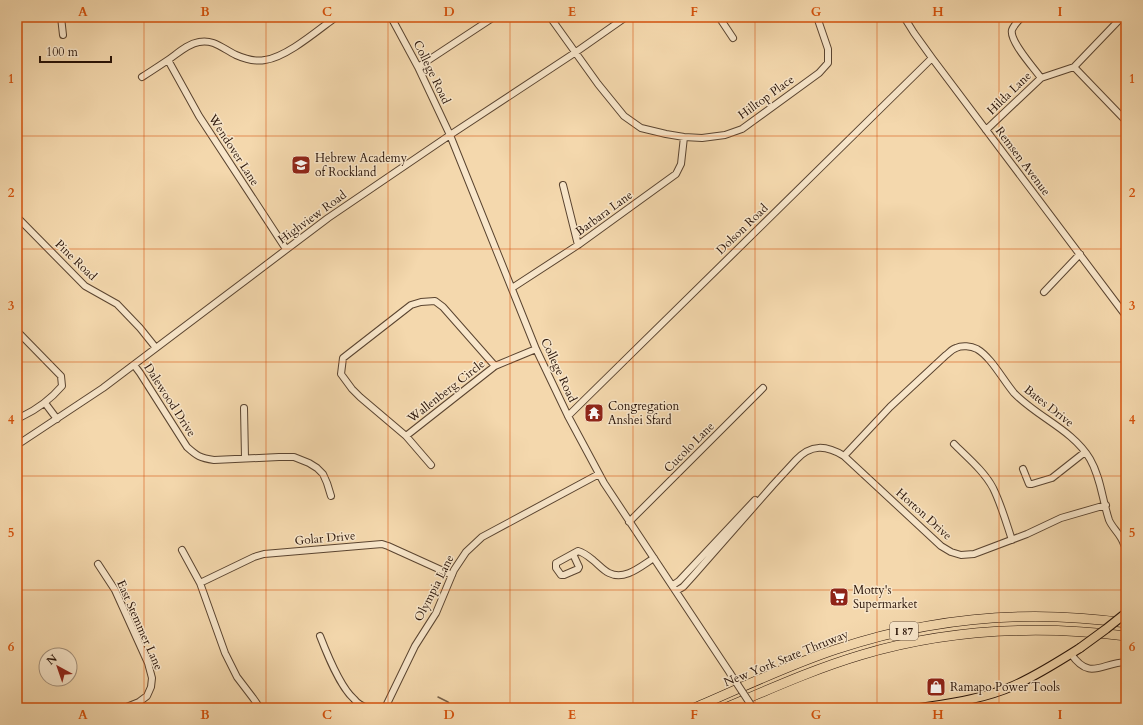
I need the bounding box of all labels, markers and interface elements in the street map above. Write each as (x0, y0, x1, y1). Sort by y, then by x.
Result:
text: A (78, 3, 88, 21)
text: B (200, 3, 210, 21)
text: C (322, 3, 332, 21)
text: D (443, 3, 455, 21)
text: E (568, 3, 576, 21)
text: F (690, 3, 698, 21)
text: G (811, 3, 822, 21)
text: H (932, 3, 944, 21)
text: I (1057, 3, 1063, 21)
street label: College Road (410, 37, 455, 107)
scale bar (40, 38, 111, 64)
text: 100 m (46, 44, 79, 60)
street label: Hilda Lane (983, 68, 1035, 118)
text: 1 (8, 70, 14, 88)
text: 1 (1129, 70, 1135, 88)
street label: Hilltop Place (735, 71, 797, 123)
street label: Wendover Lane (204, 110, 263, 189)
street label: Remsen Avenue (992, 123, 1054, 199)
place label: Hebrew Academy of Rockland (315, 150, 408, 180)
school or university icon: Hebrew Academy of Rockland (290, 154, 312, 176)
text: 2 (8, 184, 15, 202)
text: 2 (1129, 184, 1136, 202)
street label: Highview Road (275, 186, 350, 247)
street label: Barbara Lane (572, 187, 636, 239)
street label: Dolson Road (713, 200, 772, 258)
street label: Pine Road (52, 236, 101, 284)
text: 3 (8, 297, 15, 315)
text: 3 (1129, 297, 1136, 315)
street label: College Road (537, 335, 581, 405)
street label: Wallenberg Circle (403, 356, 488, 427)
street label: Dalewood Drive (140, 360, 200, 440)
street label: Bates Drive (1021, 382, 1077, 430)
place label: Congregation Anshei Sfard (608, 398, 680, 428)
temple icon: Congregation Anshei Sfard (583, 402, 605, 424)
text: 4 (8, 411, 15, 429)
text: 4 (1129, 411, 1136, 429)
street label: Cucolo Lane (660, 418, 718, 476)
street label: Horton Drive (893, 485, 955, 543)
text: 5 (8, 524, 14, 542)
text: 5 (1129, 524, 1135, 542)
street label: Golar Drive (294, 527, 356, 549)
street label: Olympia Lane (410, 552, 458, 624)
street label: East Stemmer Lane (113, 577, 167, 673)
place label: Motty's Supermarket (853, 582, 917, 612)
supermarket icon: Motty's Supermarket (828, 586, 850, 608)
road number: I 87 (890, 622, 918, 640)
street label: New York State Thruway (721, 625, 851, 690)
text: 6 (8, 638, 15, 656)
text: 6 (1129, 638, 1136, 656)
north arrow (38, 647, 78, 687)
text: N (43, 651, 61, 669)
shop icon: Ramapo Power Tools (925, 676, 947, 698)
place label: Ramapo Power Tools (950, 679, 1060, 695)
text: A (78, 706, 88, 724)
text: B (200, 706, 210, 724)
text: C (322, 706, 332, 724)
text: D (443, 706, 455, 724)
text: E (568, 706, 576, 724)
text: F (690, 706, 698, 724)
text: G (811, 706, 822, 724)
text: H (932, 706, 944, 724)
text: I (1057, 706, 1063, 724)

